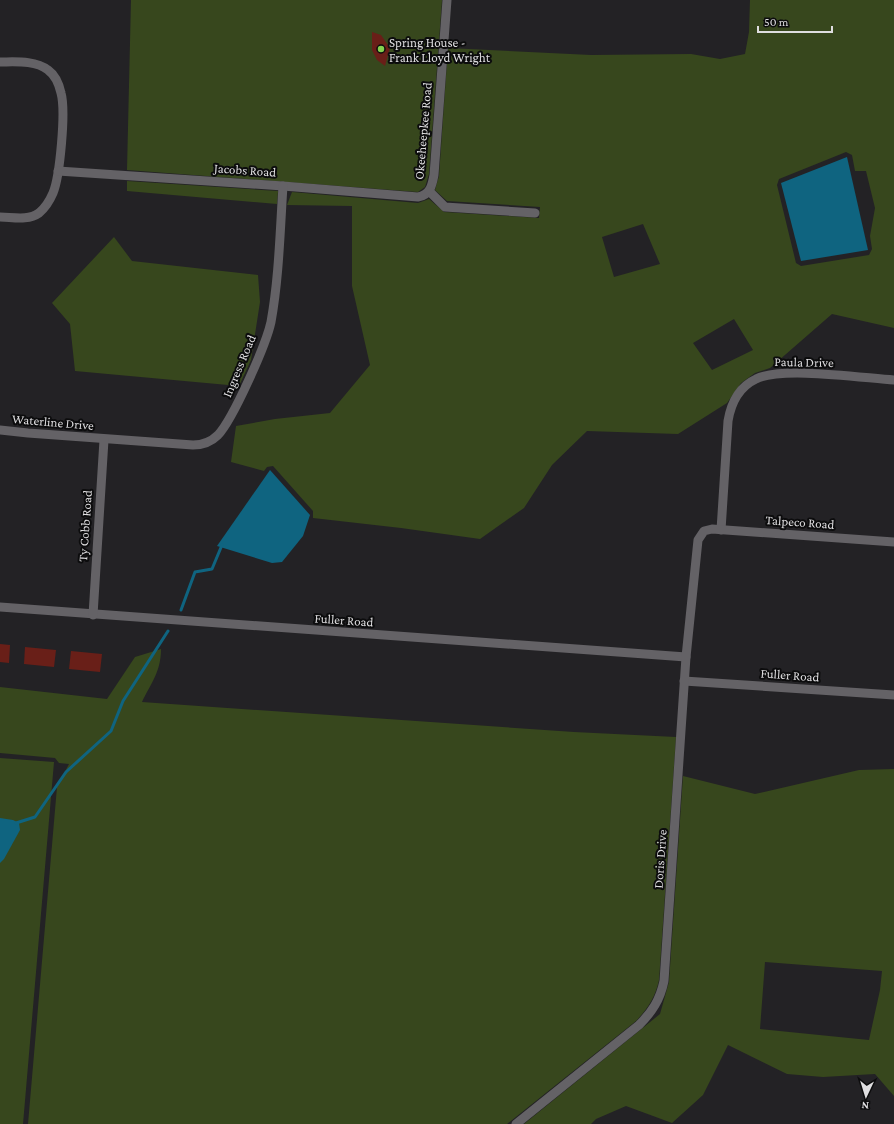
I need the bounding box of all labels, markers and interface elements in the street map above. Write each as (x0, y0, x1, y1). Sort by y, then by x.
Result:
scale bar (758, 8, 832, 34)
text: 50 m (764, 15, 789, 29)
place label: Spring House - Frank Lloyd Wright (389, 35, 491, 65)
marker: Spring House - Frank Lloyd Wright (376, 44, 386, 54)
street label: Okeeheepkee Road (411, 81, 435, 180)
street label: Jacobs Road (212, 160, 277, 180)
street label: Ingress Road (219, 332, 259, 399)
street label: Paula Drive (774, 354, 834, 370)
street label: Waterline Drive (11, 411, 95, 433)
street label: Ty Cobb Road (75, 490, 95, 562)
street label: Talpeco Road (765, 512, 835, 532)
street label: Fuller Road (314, 610, 374, 630)
street label: Fuller Road (760, 665, 820, 685)
street label: Doris Drive (650, 829, 670, 889)
north arrow (846, 1076, 886, 1116)
text: N (861, 1100, 869, 1112)

